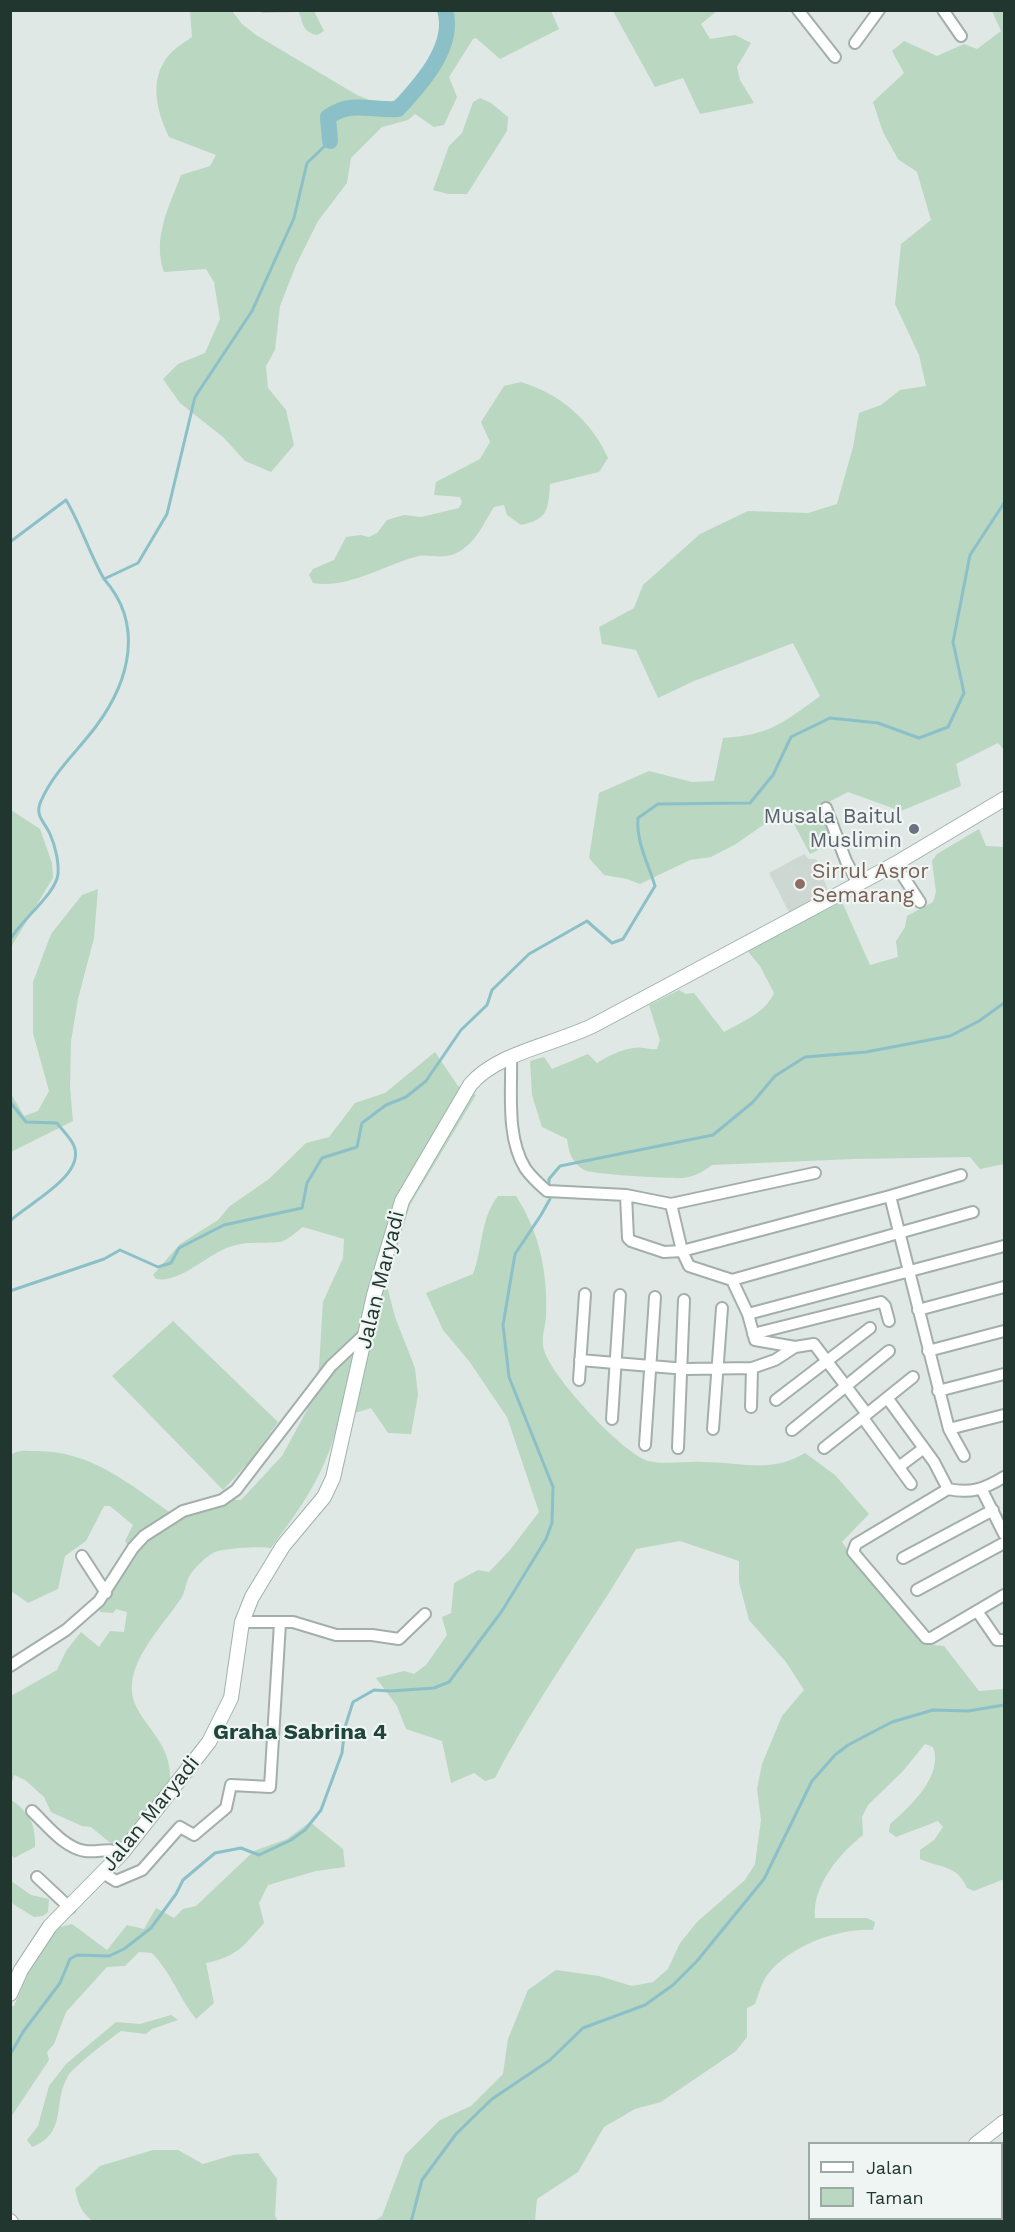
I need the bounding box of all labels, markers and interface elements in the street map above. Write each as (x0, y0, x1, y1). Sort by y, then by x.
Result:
place label: Musala Baitul Muslimin (763, 804, 902, 854)
marker: Musala Baitul Muslimin (907, 822, 921, 836)
place label: Sirrul Asror Semarang (812, 859, 929, 909)
marker: Sirrul Asror Semarang (793, 877, 807, 891)
street label: Jalan Maryadi (352, 1208, 410, 1352)
district label: Graha Sabrina 4 (213, 1720, 387, 1746)
street label: Jalan Maryadi (97, 1751, 205, 1877)
legend (808, 2142, 1003, 2220)
text: Jalan (866, 2157, 913, 2178)
text: Taman (866, 2187, 924, 2208)

